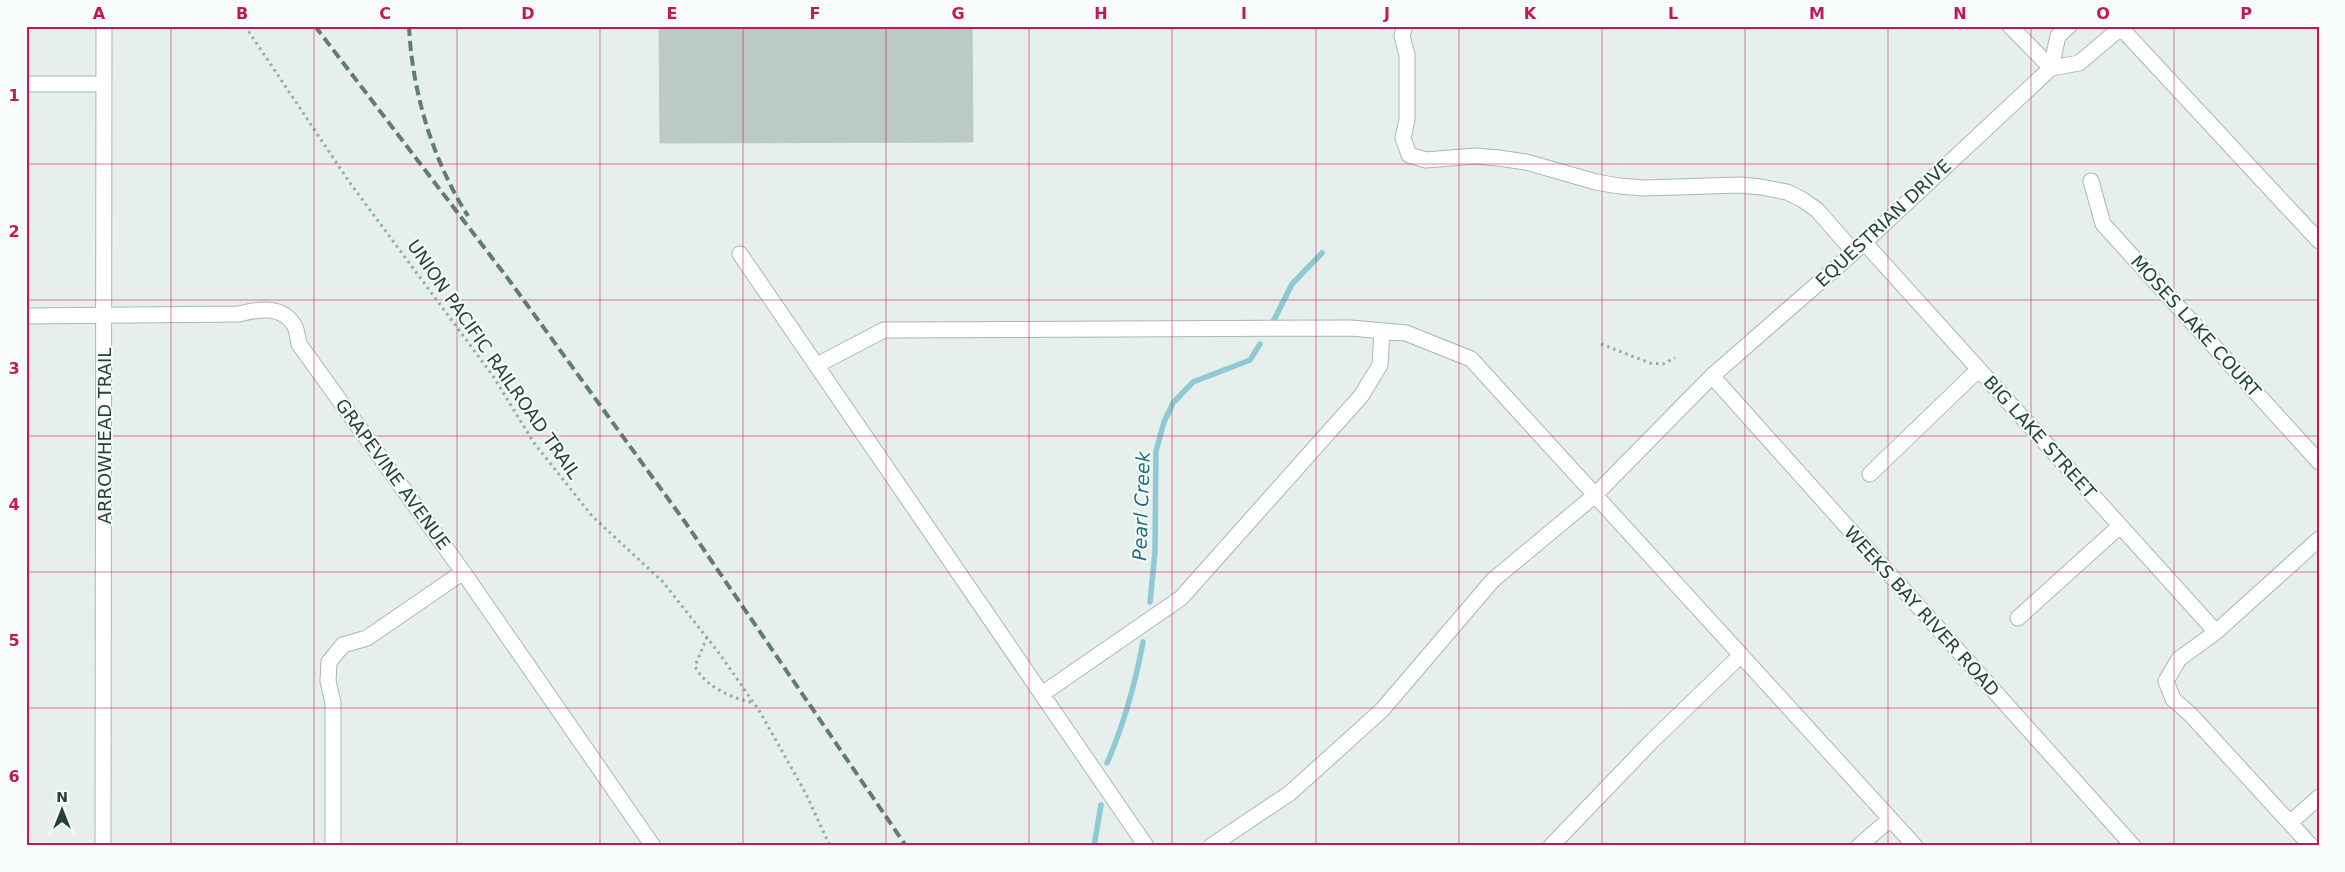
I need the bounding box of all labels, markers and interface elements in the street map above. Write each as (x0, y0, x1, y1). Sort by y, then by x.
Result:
text: A (93, 4, 106, 23)
text: B (236, 4, 248, 23)
text: C (379, 4, 391, 23)
text: D (521, 4, 535, 23)
text: E (667, 4, 677, 23)
text: F (810, 4, 820, 23)
text: G (951, 4, 965, 23)
text: H (1094, 4, 1108, 23)
text: I (1241, 4, 1247, 23)
text: J (1383, 4, 1390, 23)
text: K (1524, 4, 1537, 23)
text: L (1668, 4, 1678, 23)
text: M (1809, 4, 1825, 23)
text: N (1953, 4, 1967, 23)
text: O (2096, 4, 2110, 23)
text: P (2240, 4, 2252, 23)
text: 1 (8, 86, 20, 105)
street label: EQUESTRIAN DRIVE (1811, 155, 1955, 291)
text: 2 (8, 222, 20, 241)
street label: UNION PACIFIC RAILROAD TRAIL (403, 235, 585, 483)
street label: MOSES LAKE COURT (2127, 251, 2266, 402)
street label: ARROWHEAD TRAIL (94, 348, 115, 524)
text: 3 (8, 359, 20, 378)
street label: BIG LAKE STREET (1979, 371, 2101, 503)
street label: GRAPEVINE AVENUE (331, 394, 455, 554)
water label: Pearl Creek (1128, 450, 1154, 561)
text: 4 (8, 495, 20, 514)
street label: WEEKS BAY RIVER ROAD (1840, 522, 2004, 700)
text: 5 (8, 631, 20, 650)
text: 6 (8, 767, 20, 786)
north arrow (38, 784, 88, 834)
text: N (56, 789, 68, 805)

